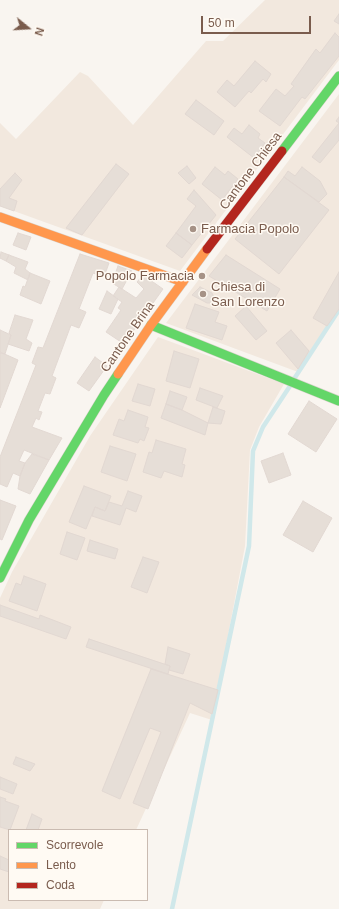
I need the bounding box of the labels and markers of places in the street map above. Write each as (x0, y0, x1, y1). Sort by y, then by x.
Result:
place label: Farmacia Popolo (201, 221, 299, 237)
marker: Farmacia Popolo (188, 224, 198, 234)
place label: Popolo Farmacia (96, 268, 194, 284)
marker: Popolo Farmacia (197, 271, 207, 281)
place label: Chiesa di San Lorenzo (211, 279, 285, 310)
marker: Chiesa di San Lorenzo (198, 289, 208, 299)

